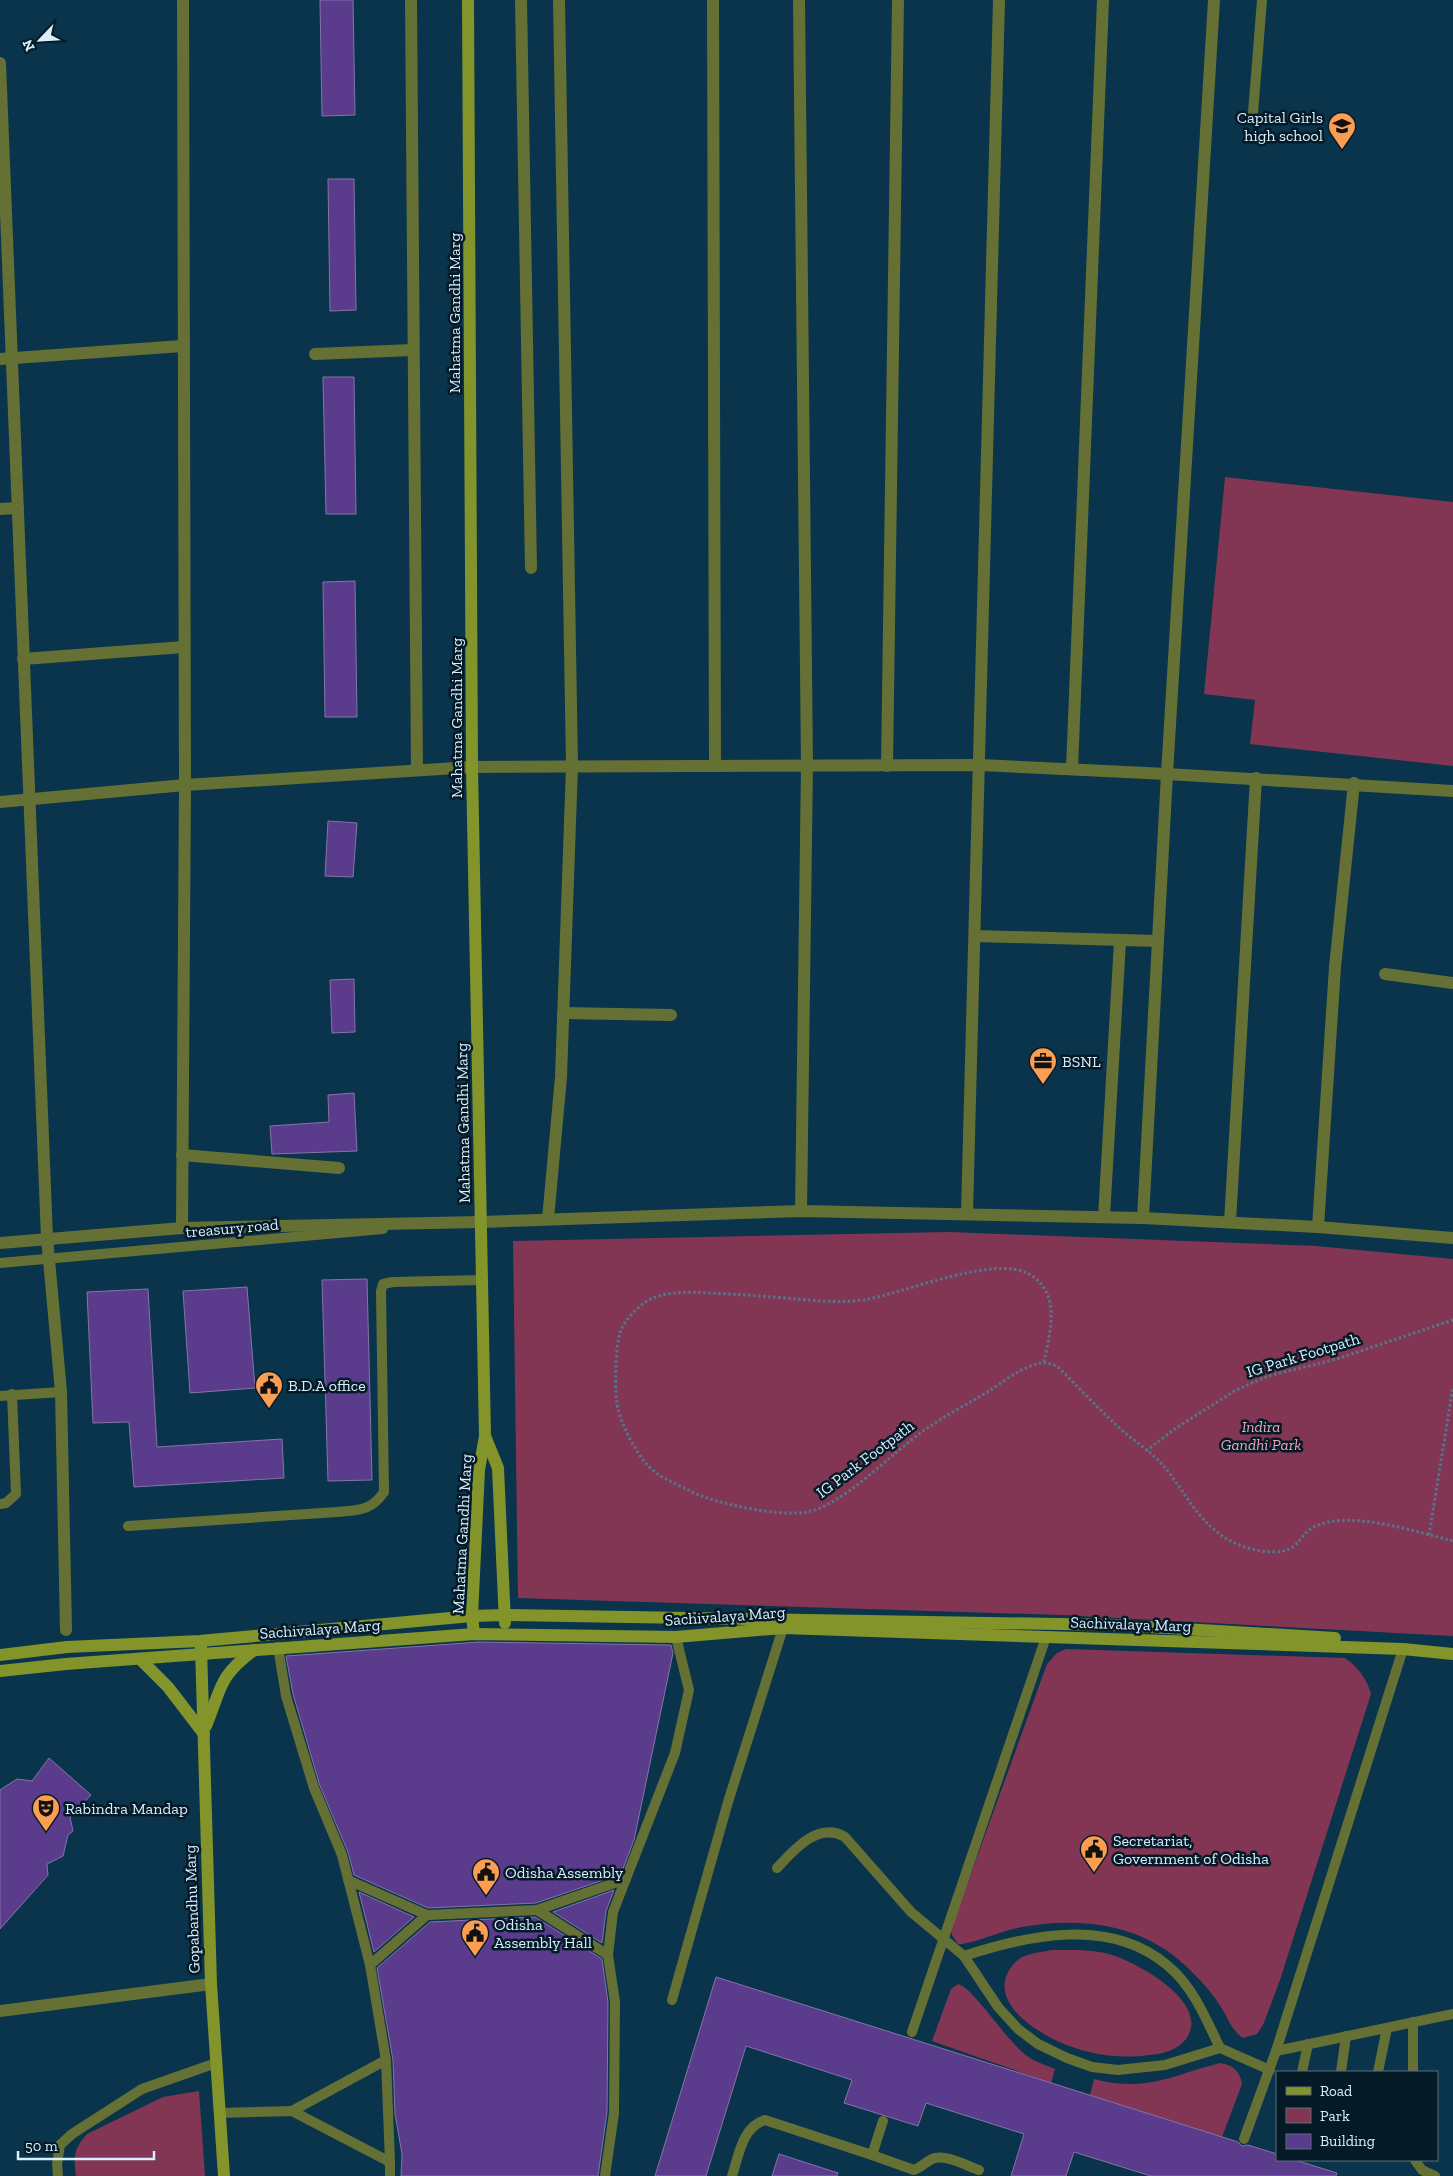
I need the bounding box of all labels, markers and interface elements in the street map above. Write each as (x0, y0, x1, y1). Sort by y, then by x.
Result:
north arrow (15, 15, 65, 65)
text: N (19, 37, 39, 54)
place label: Capital Girls high school (1237, 108, 1323, 145)
school or university icon: Capital Girls high school (1327, 111, 1357, 150)
street label: Mahatma Gandhi Marg (445, 233, 464, 393)
street label: Mahatma Gandhi Marg (447, 638, 466, 798)
street label: Mahatma Gandhi Marg (452, 1042, 474, 1203)
office icon: BSNL (1028, 1046, 1058, 1085)
place label: BSNL (1062, 1052, 1101, 1071)
street label: treasury road (185, 1214, 280, 1242)
street label: IG Park Footpath (1244, 1329, 1362, 1381)
public building icon: B.D.A office (254, 1370, 284, 1409)
place label: B.D.A office (288, 1376, 366, 1395)
street label: IG Park Footpath (812, 1416, 918, 1502)
park label: Indira Gandhi Park (1221, 1417, 1301, 1454)
street label: Mahatma Gandhi Marg (448, 1453, 476, 1615)
street label: Sachivalaya Marg (664, 1602, 786, 1630)
street label: Sachivalaya Marg (1070, 1612, 1192, 1636)
street label: Sachivalaya Marg (259, 1615, 381, 1643)
theatre icon: Rabindra Mandap (31, 1793, 61, 1832)
place label: Rabindra Mandap (65, 1799, 188, 1818)
place label: Secretariat, Government of Odisha (1113, 1831, 1269, 1868)
public building icon: Secretariat, Government of Odisha (1079, 1834, 1109, 1873)
street label: Gopabandhu Marg (180, 1844, 204, 1974)
public building icon: Odisha Assembly (471, 1857, 501, 1896)
place label: Odisha Assembly (505, 1863, 624, 1882)
place label: Odisha Assembly Hall (494, 1915, 592, 1952)
public building icon: Odisha Assembly Hall (460, 1918, 490, 1957)
legend (1276, 2071, 1438, 2161)
text: Road (1320, 2082, 1353, 2100)
text: Park (1320, 2107, 1350, 2125)
scale bar (18, 2128, 154, 2160)
text: Building (1320, 2132, 1375, 2150)
text: 50 m (25, 2137, 58, 2155)

